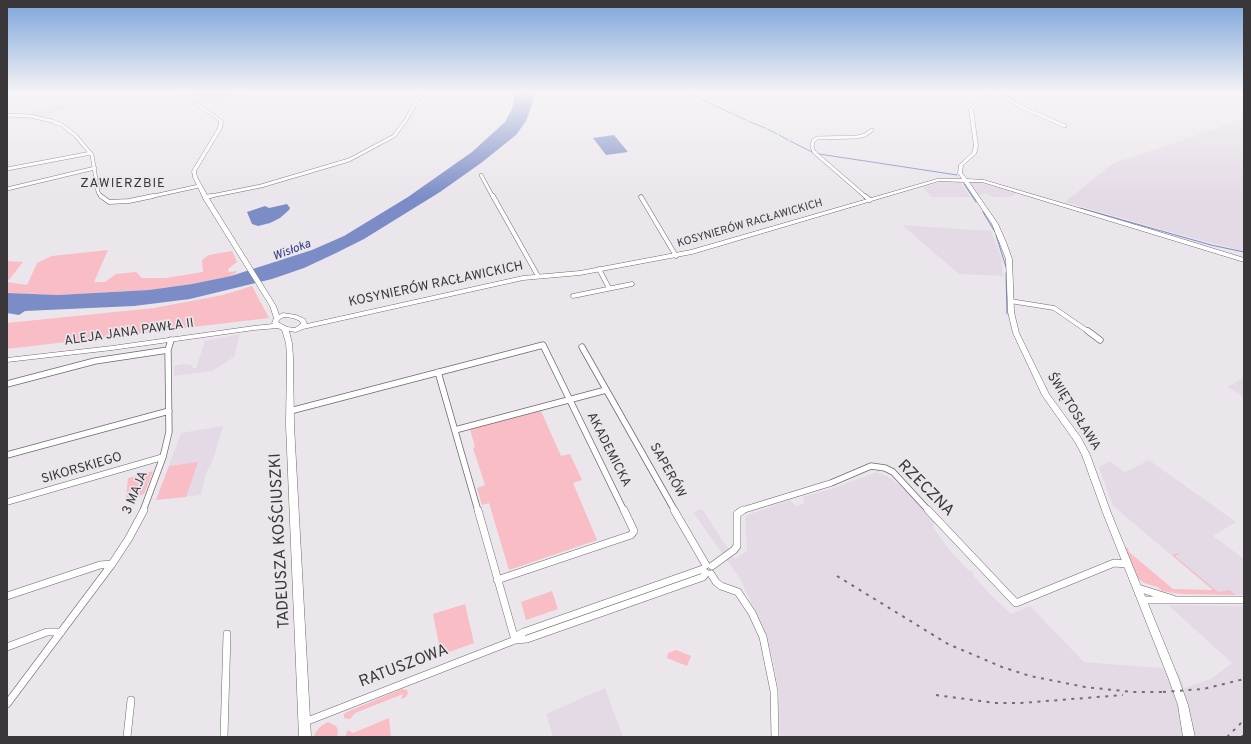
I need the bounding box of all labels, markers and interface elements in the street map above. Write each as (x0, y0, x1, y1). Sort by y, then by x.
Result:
district label: ZAWIERZBIE (80, 176, 166, 192)
street label: KOSYNIERÓW RACŁAWICKICH (676, 197, 824, 251)
water label: Wisłoka (271, 237, 313, 265)
street label: KOSYNIERÓW RACŁAWICKICH (347, 259, 525, 311)
street label: ALEJA JANA PAWŁA II (63, 316, 195, 350)
street label: ŚWIĘTOSŁAWA (1043, 370, 1103, 454)
street label: AKADEMICKA (582, 410, 634, 490)
street label: SAPERÓW (646, 441, 688, 501)
street label: SIKORSKIEGO (40, 450, 124, 488)
street label: TADEUSZA KOŚCIUSZKI (267, 453, 295, 629)
street label: RZECZNA (893, 457, 957, 521)
street label: 3 MAJA (120, 469, 152, 517)
street label: RATUSZOWA (357, 641, 451, 693)

